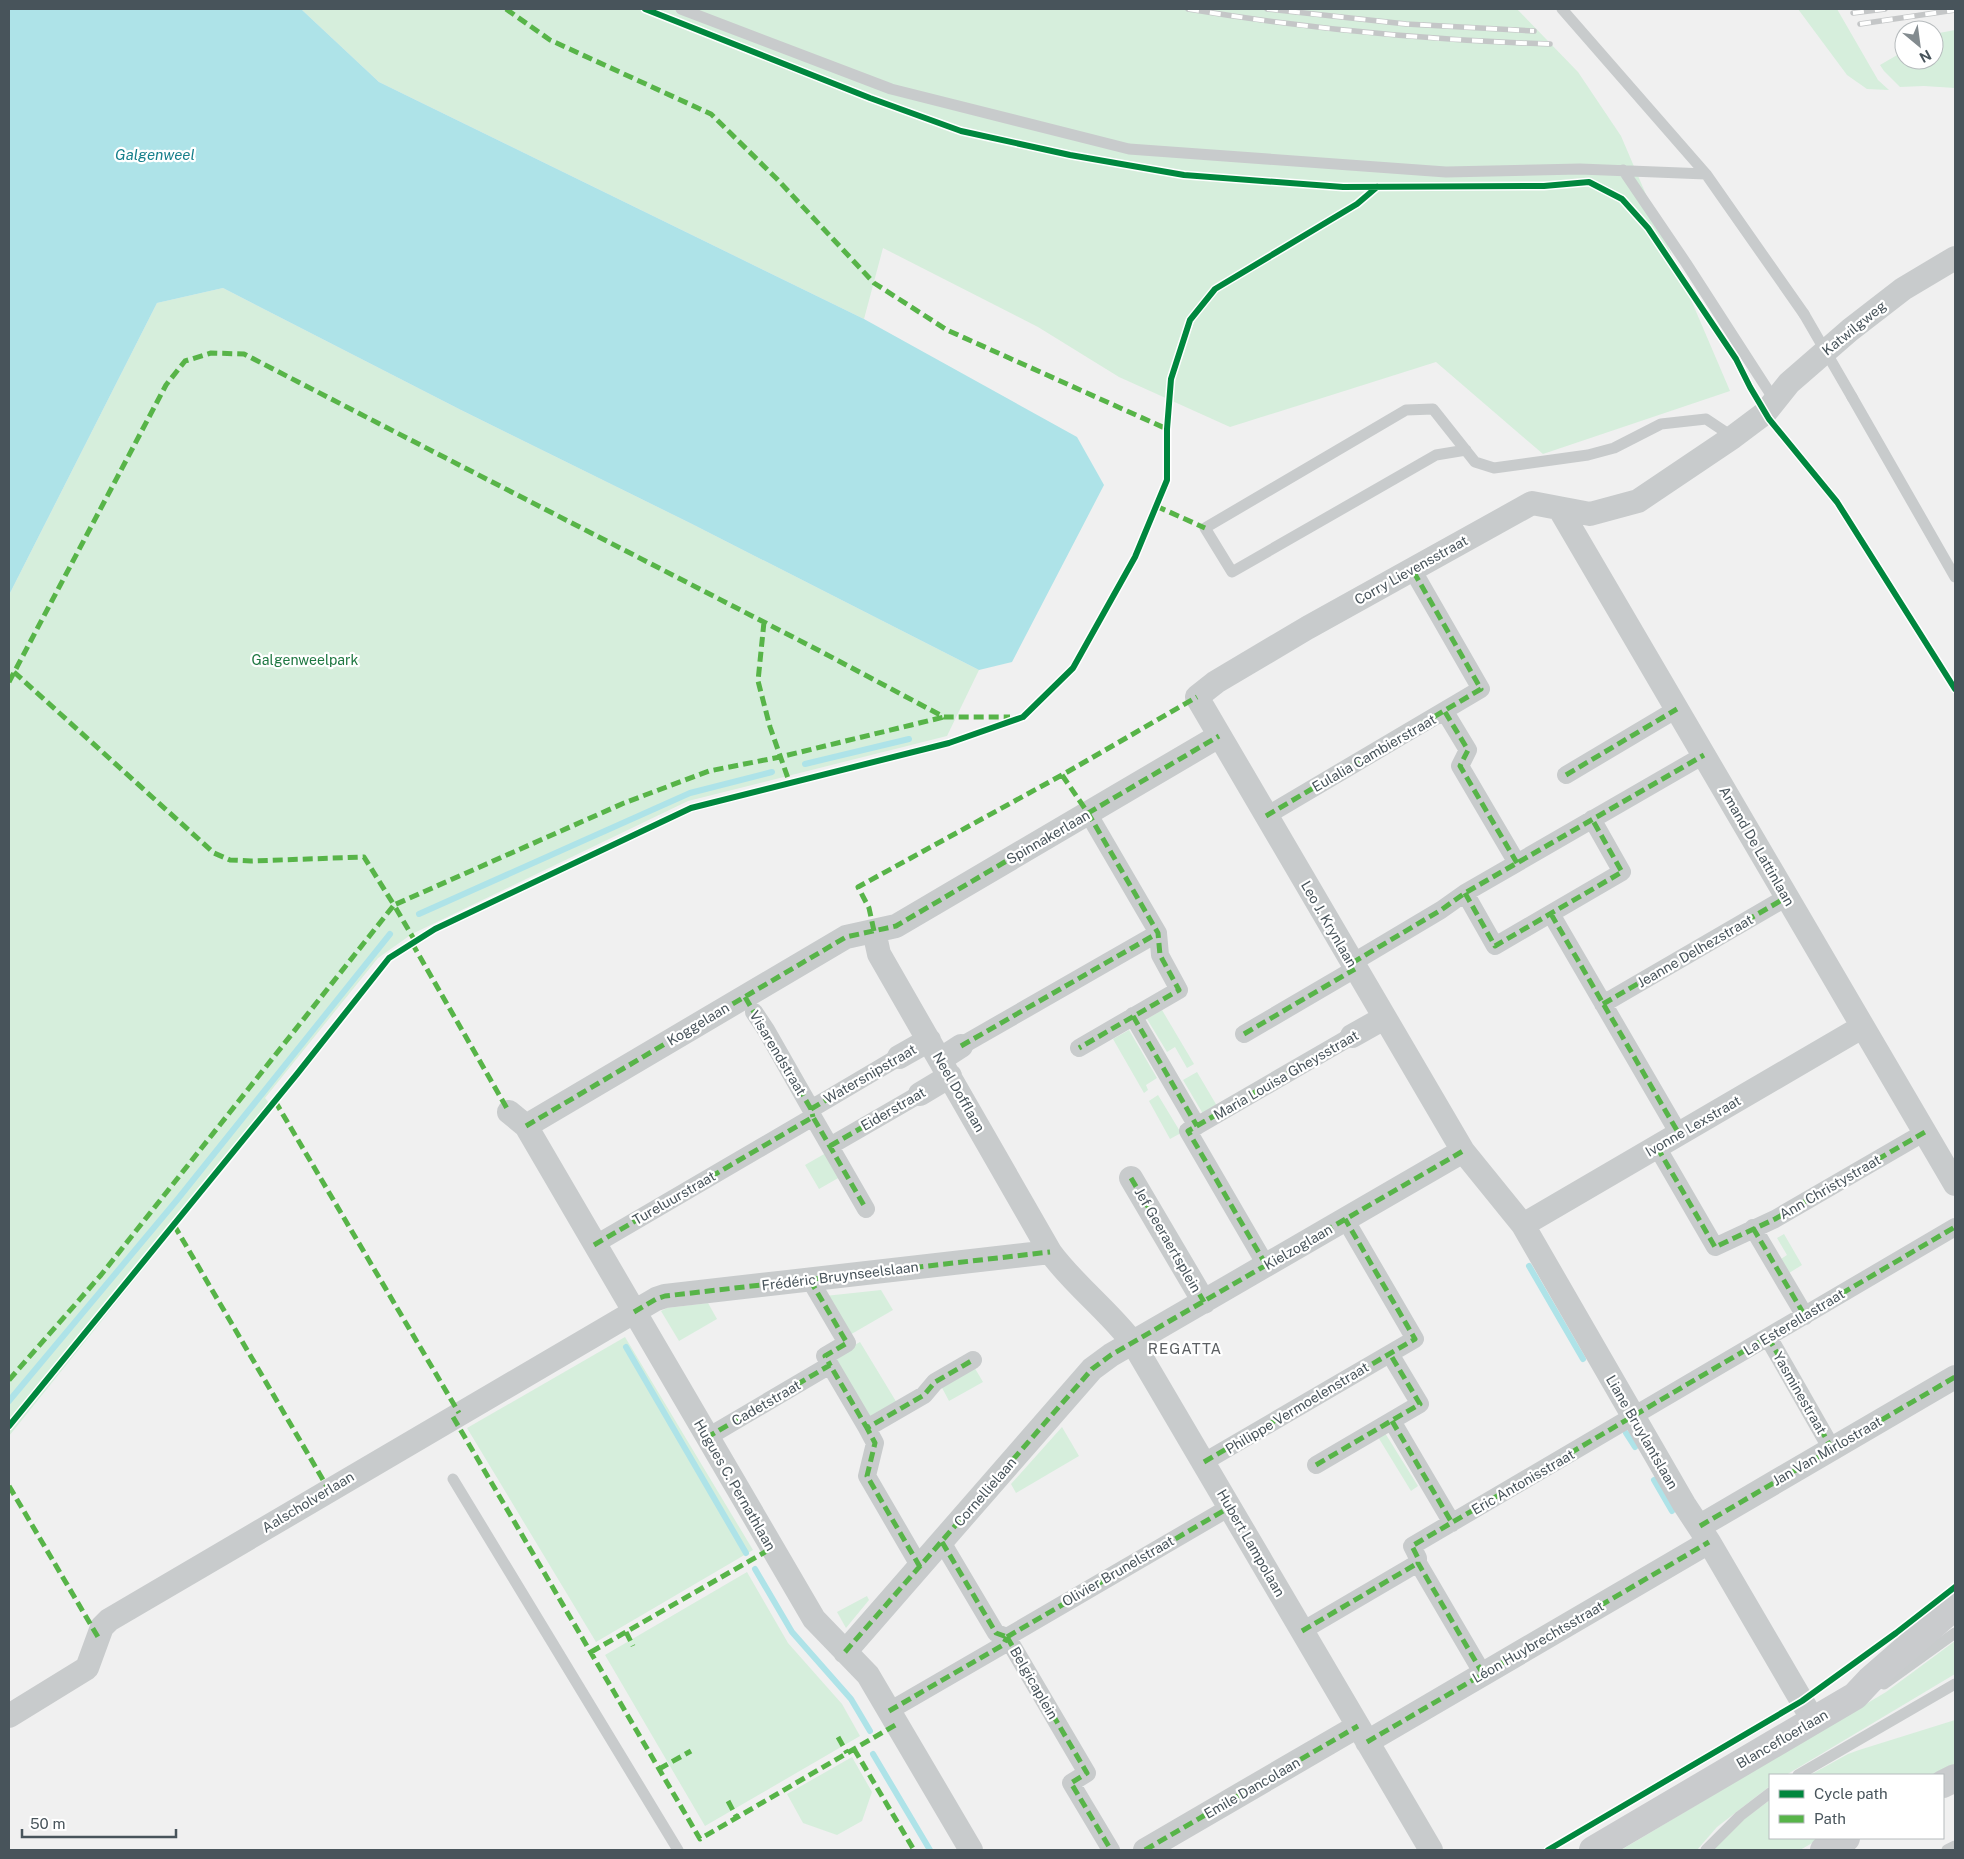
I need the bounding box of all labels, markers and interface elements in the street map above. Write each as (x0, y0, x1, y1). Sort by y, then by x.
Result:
north arrow (1894, 20, 1944, 70)
text: N (1917, 47, 1934, 66)
water label: Galgenweel (115, 146, 195, 163)
street label: Katwilgweg (1819, 297, 1889, 359)
street label: Corry Lievensstraat (1352, 532, 1470, 608)
park label: Galgenweelpark (252, 652, 359, 668)
street label: Eulalia Cambierstraat (1309, 711, 1439, 795)
street label: Amand De Lattinlaan (1716, 783, 1798, 909)
street label: Spinnakerlaan (1003, 807, 1093, 867)
street label: Leo J. Krynlaan (1298, 878, 1360, 970)
street label: Jeanne Delhezstraat (1634, 911, 1756, 991)
street label: Koggelaan (664, 999, 732, 1049)
street label: Visarendstraat (747, 1008, 809, 1098)
street label: Maria Louisa Gheysstraat (1211, 1027, 1361, 1123)
street label: Watersnipstraat (821, 1041, 919, 1107)
street label: Neel Dofflaan (930, 1049, 988, 1135)
street label: Eiderstraat (858, 1084, 928, 1134)
street label: Ivonne Lexstraat (1643, 1092, 1743, 1160)
street label: Ann Christystraat (1777, 1152, 1883, 1222)
street label: Tureluurstraat (630, 1168, 718, 1228)
street label: Jef Geeraertsplein (1131, 1185, 1205, 1295)
street label: Kielzoglaan (1261, 1221, 1335, 1273)
street label: Frédéric Bruynseelslaan (761, 1258, 919, 1294)
street label: La Esterellastraat (1741, 1286, 1847, 1358)
district label: REGATTA (1148, 1340, 1222, 1357)
street label: Yasminestraat (1770, 1349, 1830, 1437)
street label: Philippe Vermoelenstraat (1223, 1359, 1371, 1457)
street label: Liane Bruylantslaan (1603, 1372, 1681, 1492)
street label: Cadetstraat (729, 1377, 803, 1429)
street label: Jan Van Mirlostraat (1769, 1413, 1885, 1489)
street label: Hugues C. Pernathlaan (691, 1417, 779, 1553)
street label: Eric Antonisstraat (1469, 1446, 1577, 1518)
street label: Cornellielaan (951, 1454, 1019, 1530)
street label: Aalscholverlaan (259, 1468, 357, 1536)
street label: Hubert Lampolaan (1214, 1487, 1288, 1599)
street label: Olivier Brunelstraat (1059, 1532, 1177, 1610)
street label: Léon Huybrechtsstraat (1469, 1598, 1607, 1686)
street label: Belgicaplein (1007, 1644, 1061, 1722)
street label: Blancefloerlaan (1733, 1706, 1831, 1772)
street label: Emile Dancolaan (1201, 1754, 1303, 1822)
legend (1769, 1774, 1944, 1839)
text: Cycle path (1814, 1785, 1888, 1802)
scale bar (22, 1806, 176, 1838)
text: Path (1814, 1810, 1846, 1827)
text: 50 m (30, 1815, 65, 1832)

